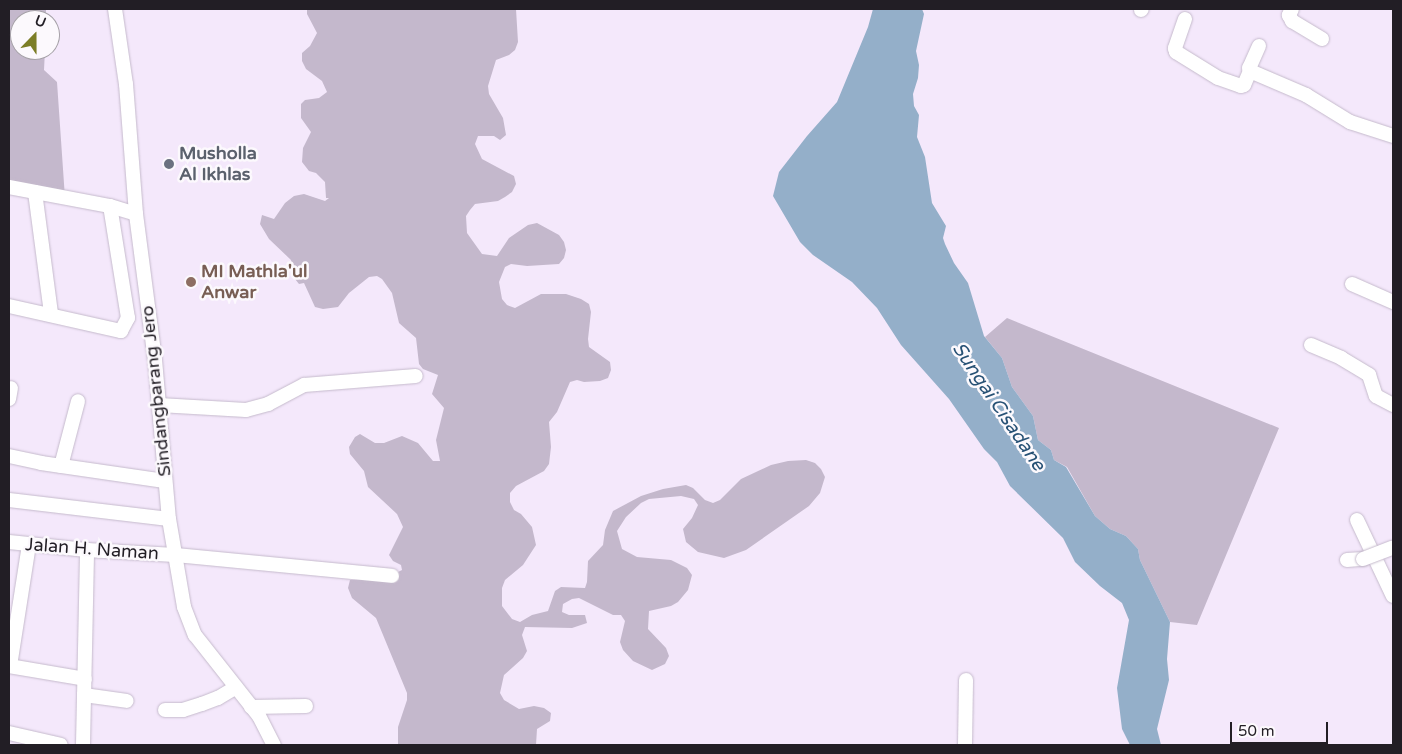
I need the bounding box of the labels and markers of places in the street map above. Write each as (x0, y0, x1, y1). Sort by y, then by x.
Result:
place label: Musholla Al Ikhlas (179, 143, 257, 186)
marker: Musholla Al Ikhlas (163, 158, 175, 170)
place label: MI Mathla'ul Anwar (201, 261, 307, 304)
marker: MI Mathla'ul Anwar (185, 276, 197, 288)

